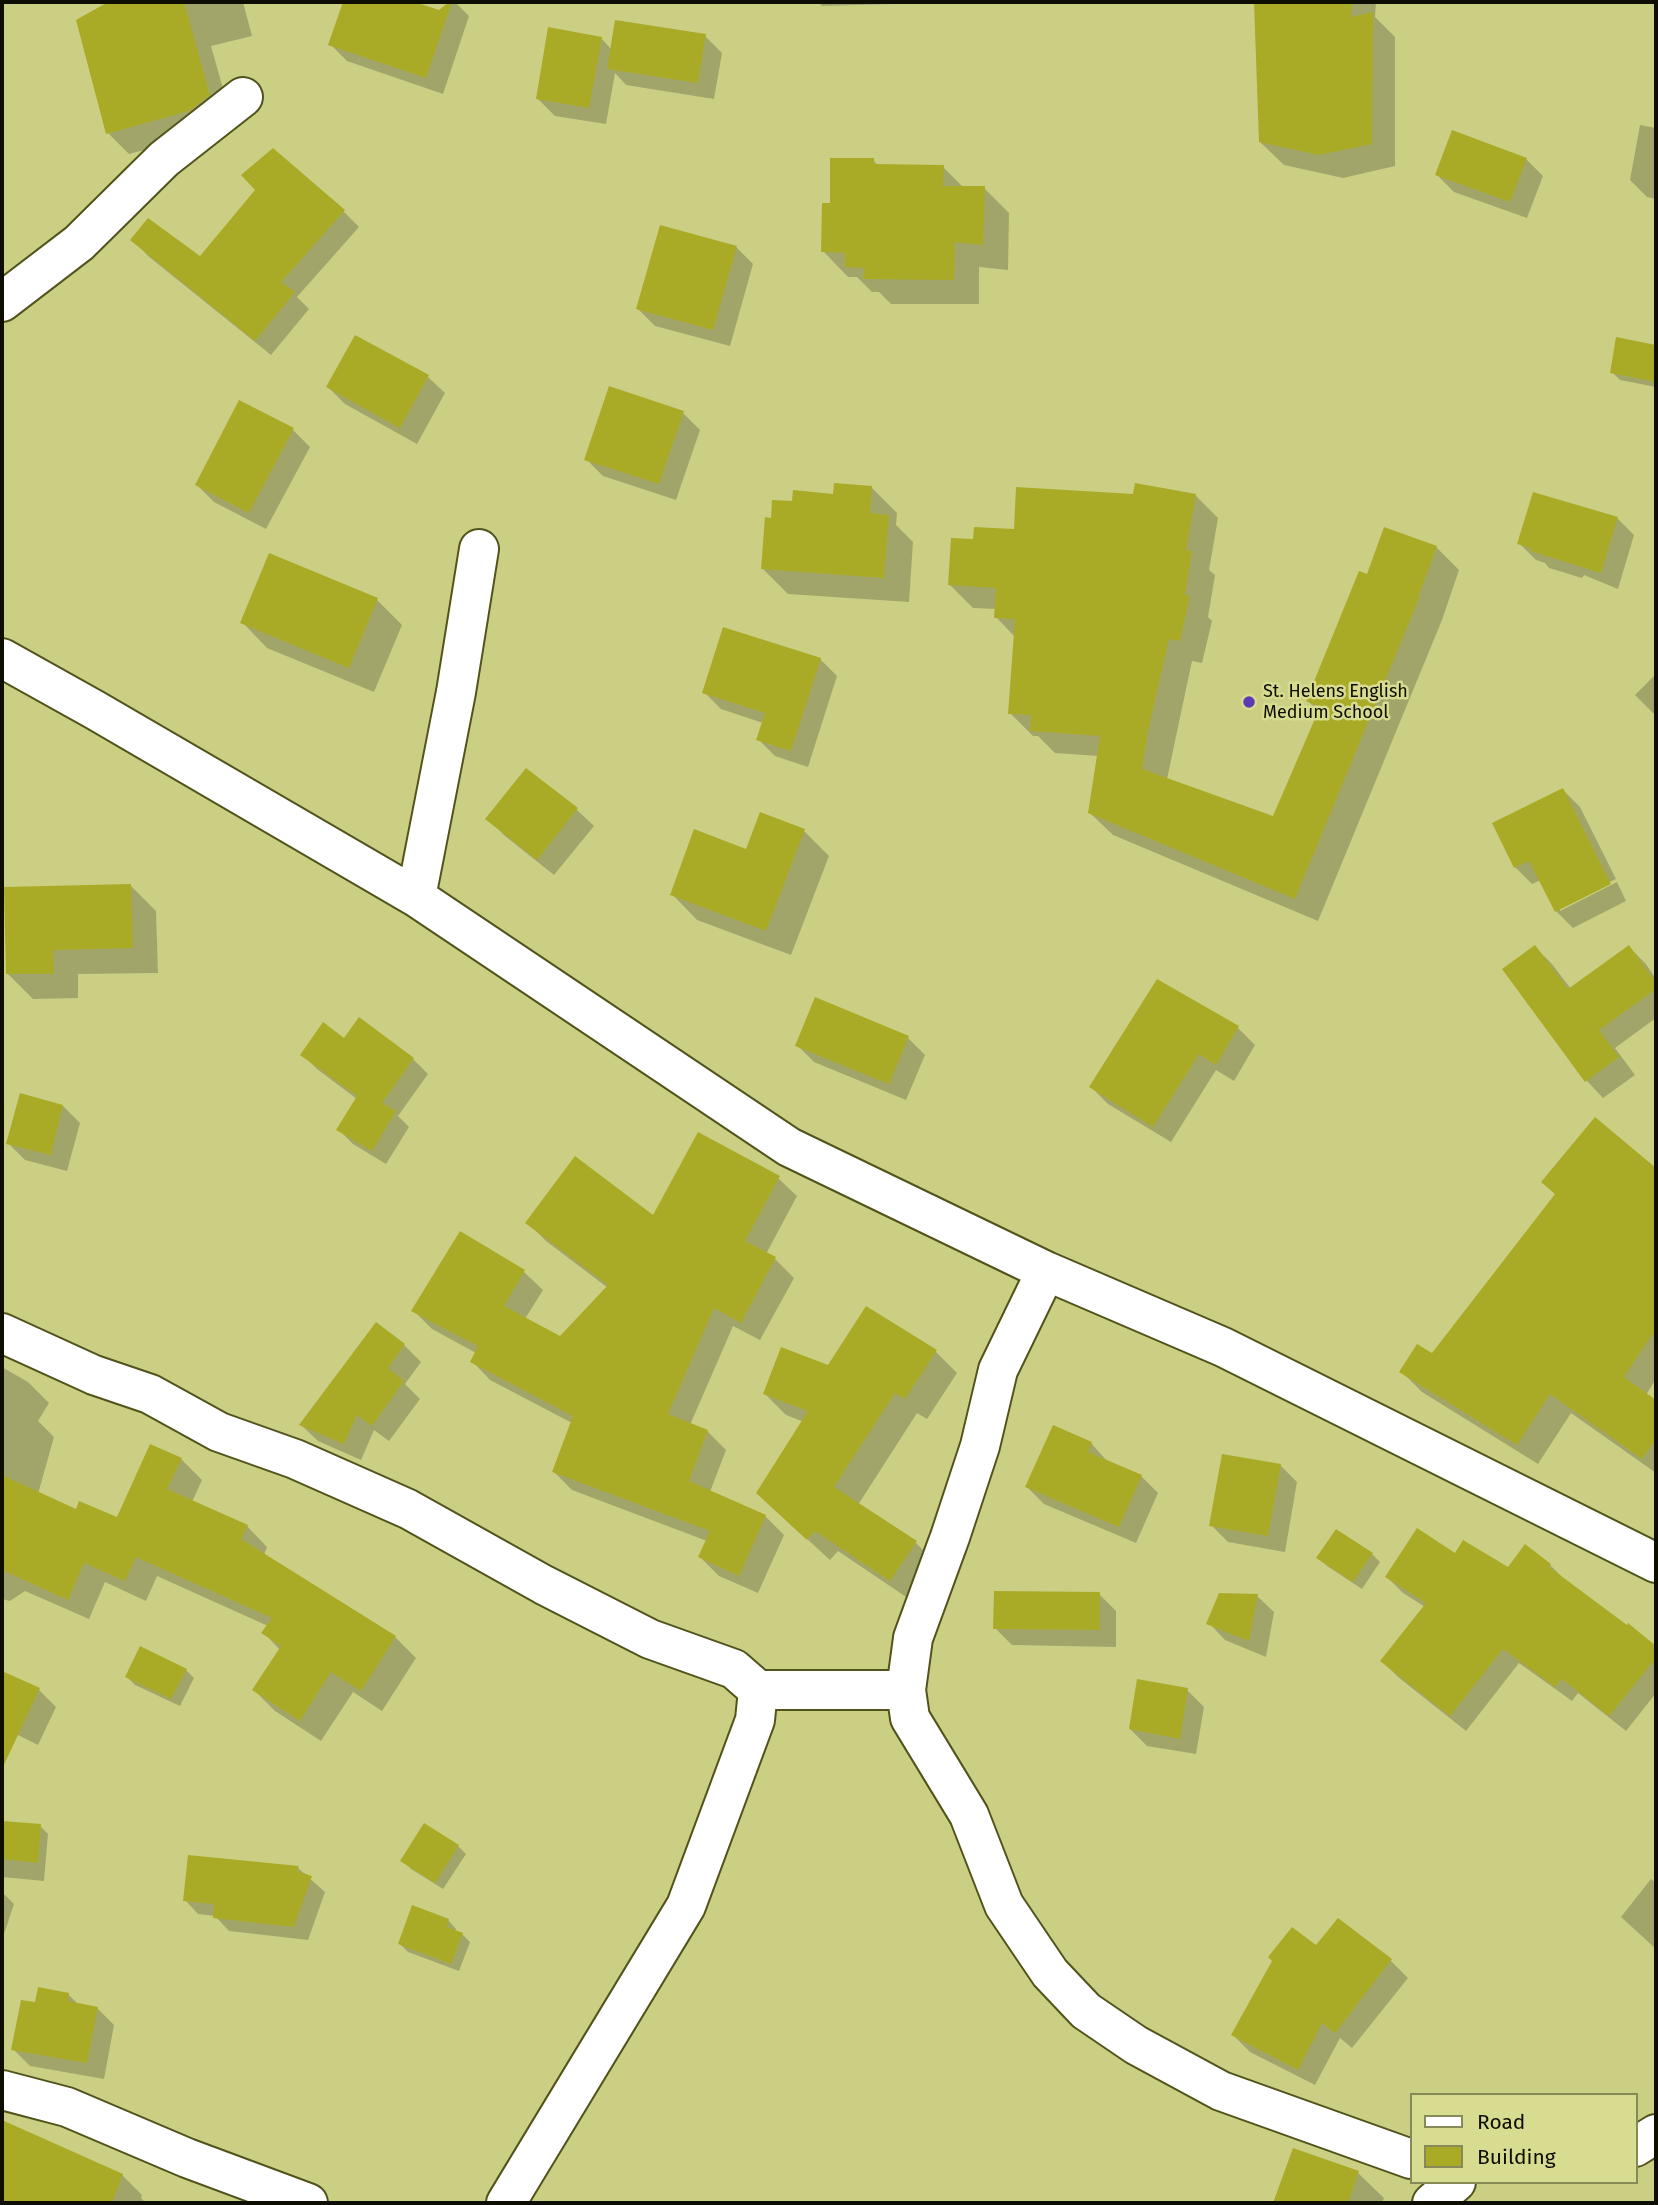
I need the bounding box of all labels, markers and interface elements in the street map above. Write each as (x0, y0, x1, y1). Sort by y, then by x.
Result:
place label: St. Helens English Medium School (1263, 681, 1408, 724)
marker: St. Helens English Medium School (1241, 694, 1257, 710)
legend (1410, 2093, 1637, 2184)
text: Road (1477, 2109, 1525, 2135)
text: Building (1477, 2144, 1556, 2170)

